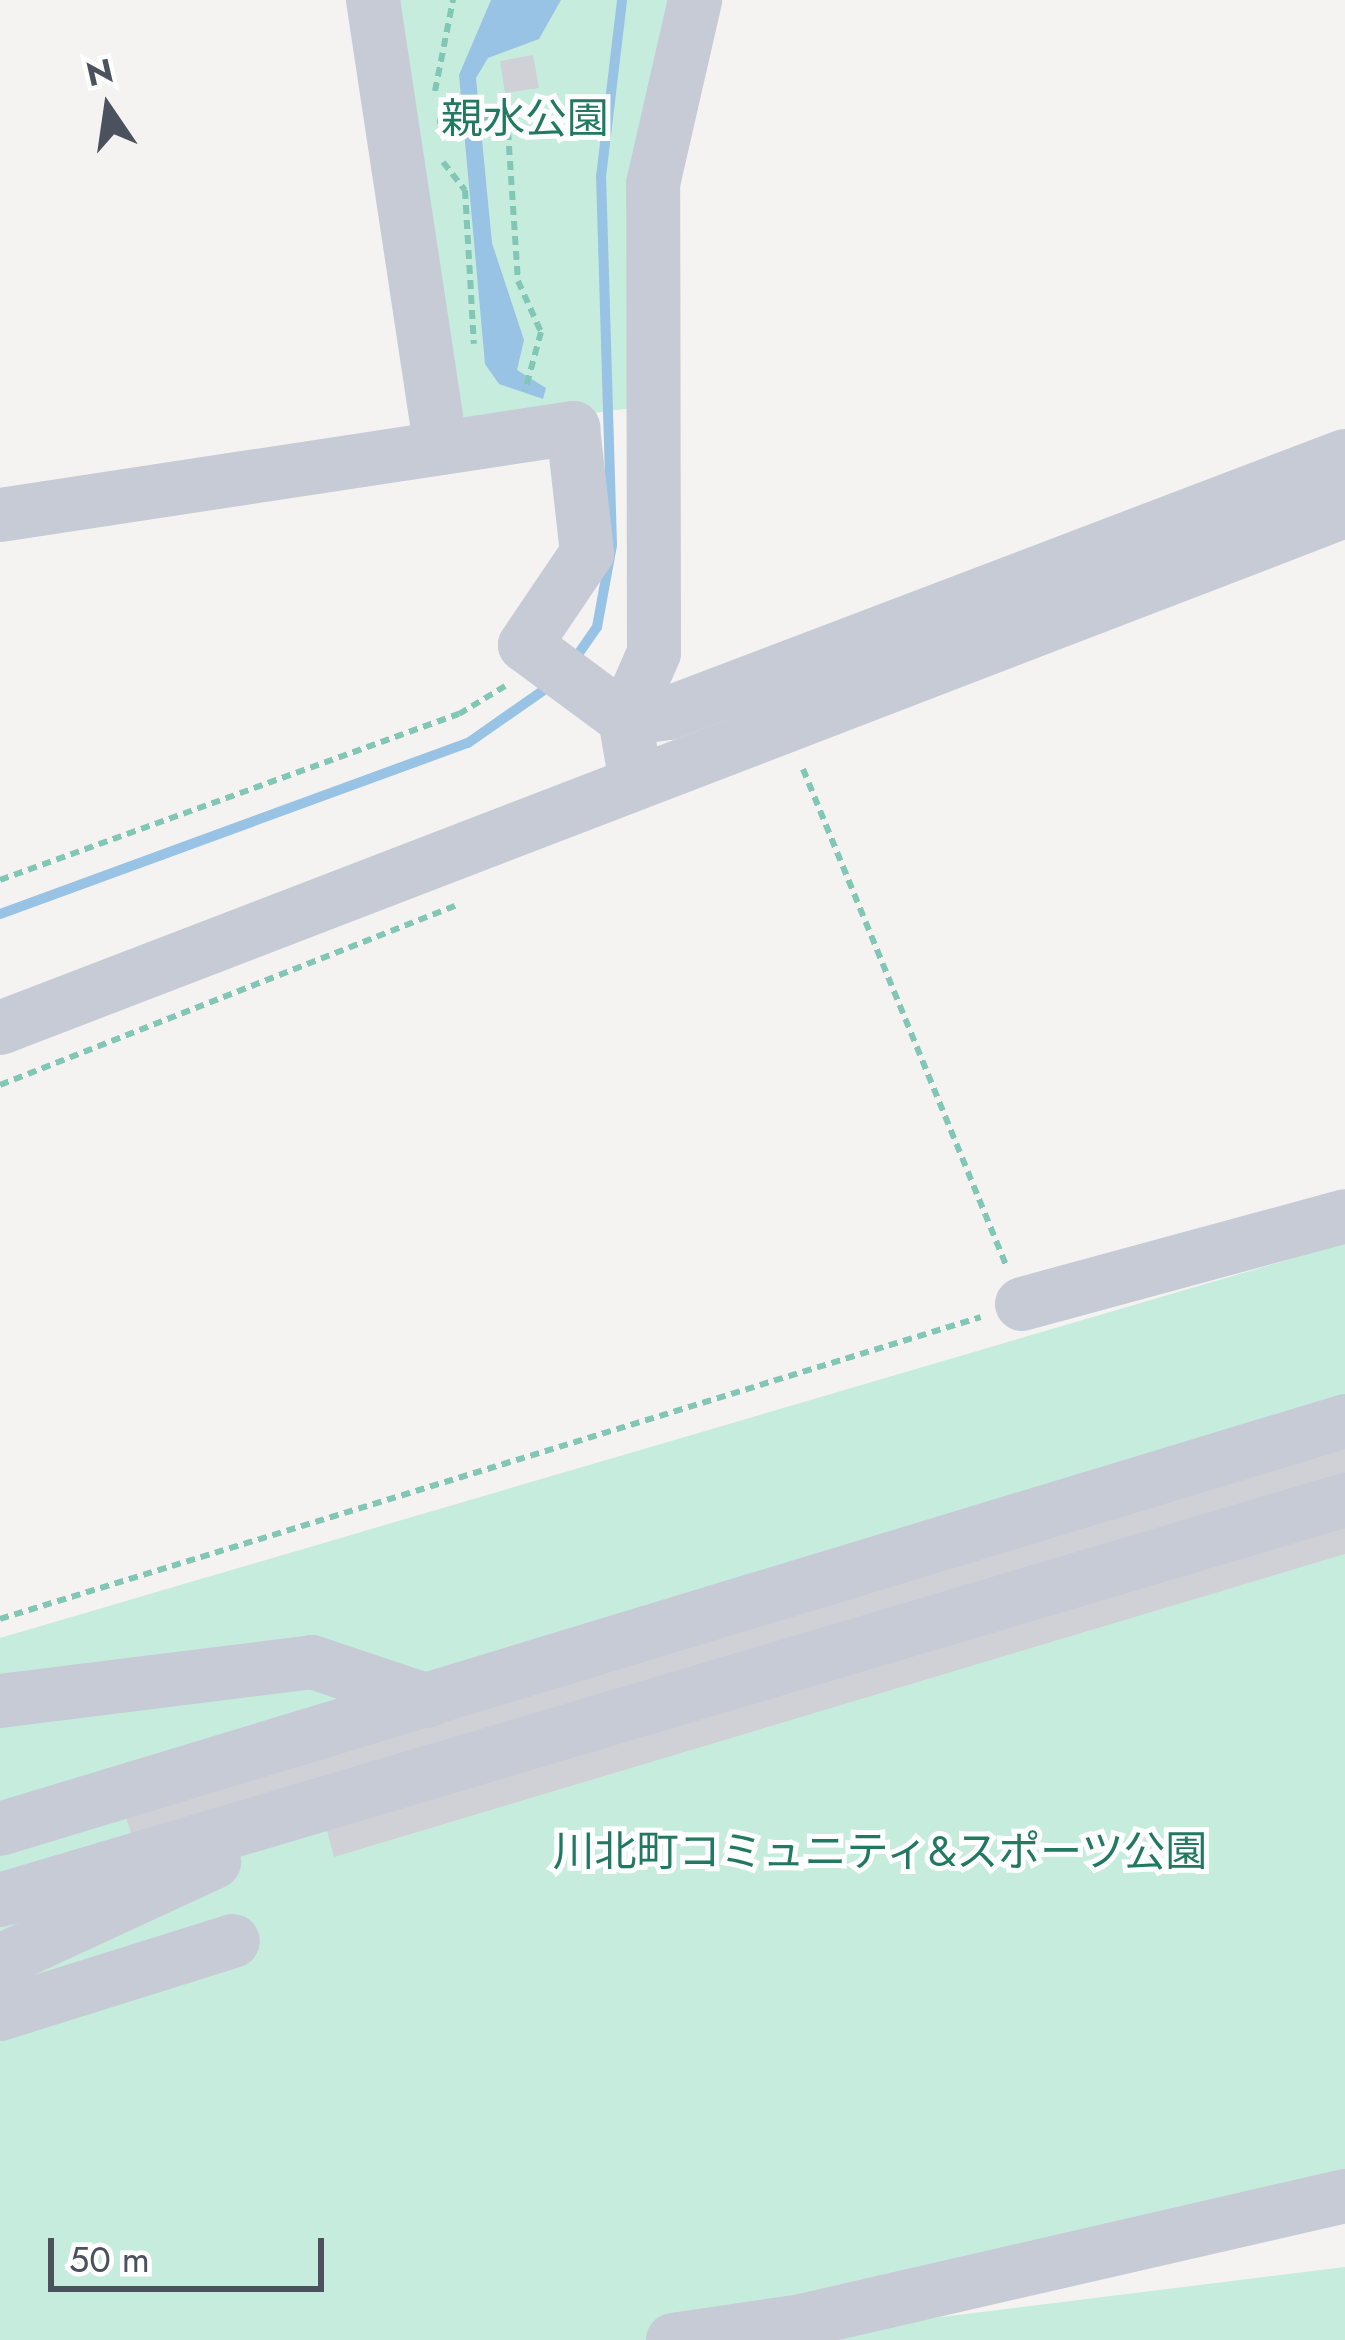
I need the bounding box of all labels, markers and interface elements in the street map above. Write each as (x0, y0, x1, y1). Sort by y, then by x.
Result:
text: N (82, 47, 118, 98)
north arrow (48, 48, 168, 168)
park label: 親水公園 (441, 94, 609, 144)
park label: 川北町コミュニティ&スポーツ公園 (551, 1827, 1209, 1877)
scale bar (54, 2214, 330, 2288)
text: 50 m (69, 2233, 150, 2285)

